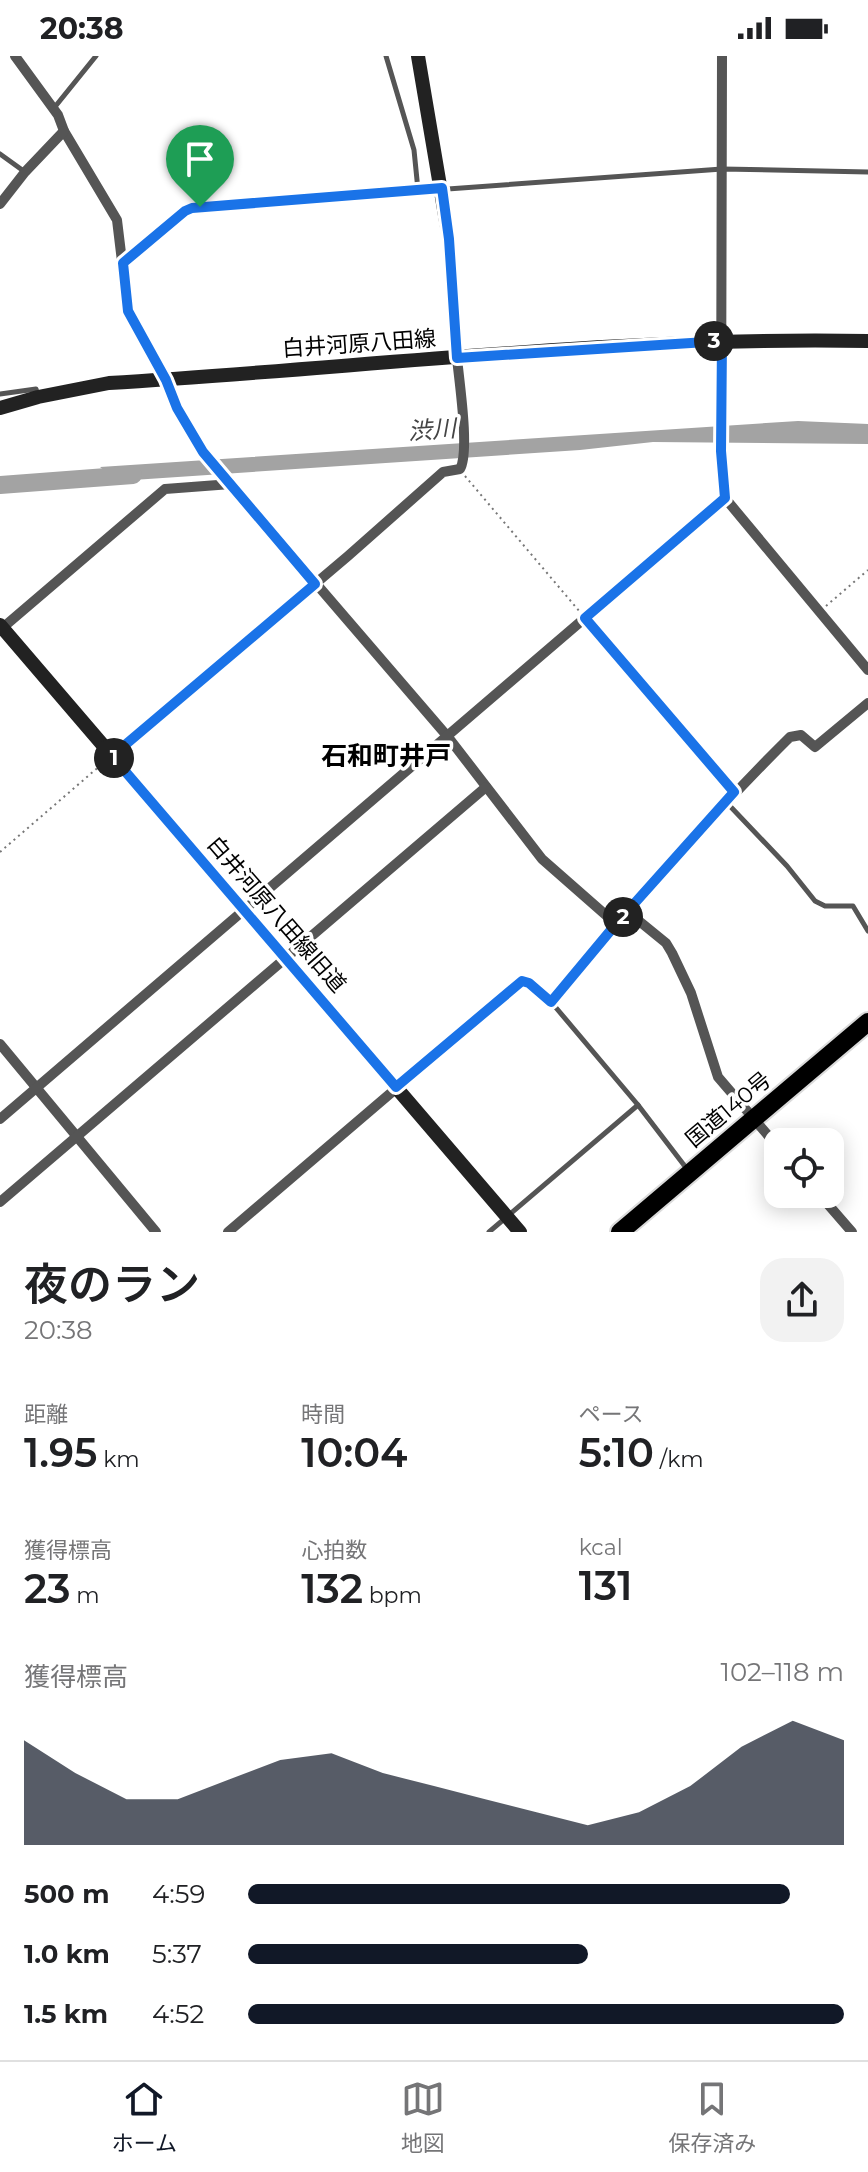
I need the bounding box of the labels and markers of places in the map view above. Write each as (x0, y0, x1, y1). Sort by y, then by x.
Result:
pin (166, 125, 234, 207)
pin: 3 (694, 321, 734, 361)
pin: 1 (94, 738, 134, 778)
pin: 2 (603, 897, 643, 937)

